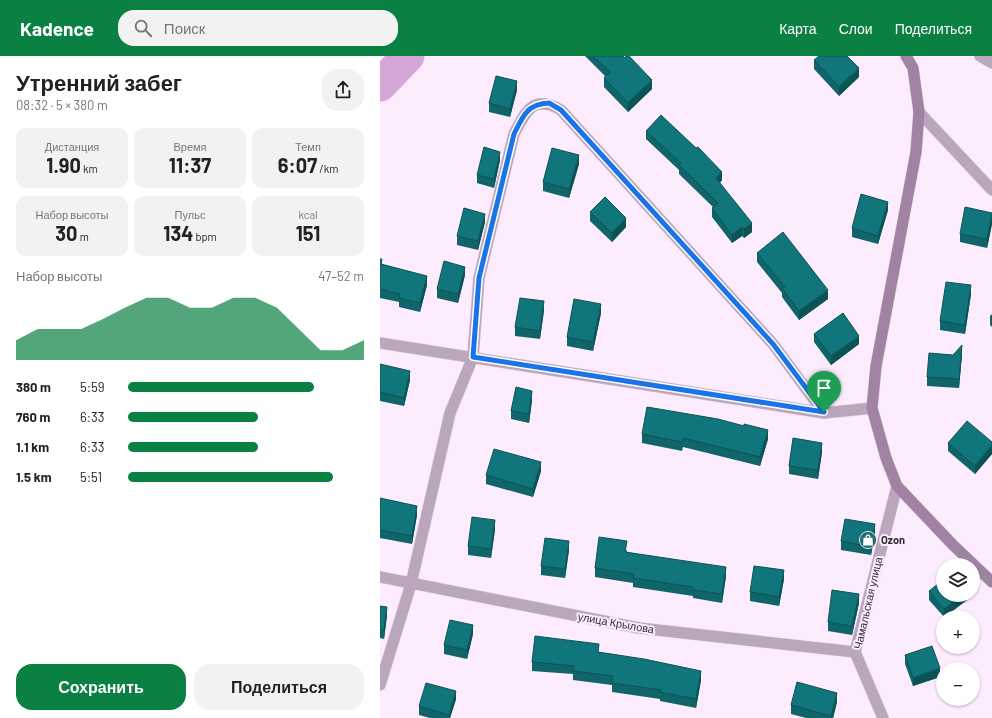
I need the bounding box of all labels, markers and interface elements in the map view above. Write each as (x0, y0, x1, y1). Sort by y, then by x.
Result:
search box (118, 10, 398, 46)
text: Kadence (20, 17, 94, 40)
icon: search (132, 17, 154, 39)
text: Поиск (164, 19, 205, 37)
text: Карта (779, 20, 817, 37)
text: Слои (839, 20, 873, 37)
text: Поделиться (895, 20, 972, 37)
text: Утренний забег (16, 69, 182, 95)
button: share (322, 69, 364, 111)
text: 08:32 · 5 × 380 m (16, 97, 108, 113)
text: Дистанция (45, 140, 99, 153)
text: Время (173, 140, 207, 153)
text: Темп (295, 140, 321, 153)
text: 1.90 (46, 153, 81, 177)
text: 11:37 (169, 153, 211, 177)
text: 6:07 (278, 153, 317, 177)
text: km (81, 162, 98, 175)
text: /km (317, 162, 338, 175)
text: Набор высоты (36, 208, 109, 221)
text: Пульс (175, 208, 205, 221)
text: kcal (298, 208, 318, 221)
text: 30 (55, 221, 77, 245)
text: 134 (163, 221, 193, 245)
text: 151 (296, 221, 320, 245)
text: m (77, 230, 89, 243)
text: bpm (193, 230, 217, 243)
text: Набор высоты (16, 268, 102, 284)
text: 47–52 m (318, 268, 364, 284)
pin (807, 371, 841, 412)
icon: arrive (813, 377, 835, 399)
text: 380 m (16, 379, 51, 395)
text: 5:59 (80, 379, 105, 395)
text: 760 m (16, 409, 50, 425)
text: 6:33 (80, 409, 105, 425)
text: 1.1 km (16, 439, 49, 455)
text: 6:33 (80, 439, 105, 455)
text: 1.5 km (16, 469, 52, 485)
text: 5:51 (80, 469, 102, 485)
shop icon: Ozon (858, 530, 878, 550)
place label: Ozon (881, 533, 905, 546)
street label: Чамальская улица (851, 555, 885, 650)
map controls (936, 558, 980, 706)
button: layers (936, 558, 980, 602)
street label: улица Крылова (577, 609, 656, 636)
button: + (936, 610, 980, 654)
button: − (936, 662, 980, 706)
button: Сохранить (16, 664, 186, 710)
button: Поделиться (194, 664, 364, 710)

